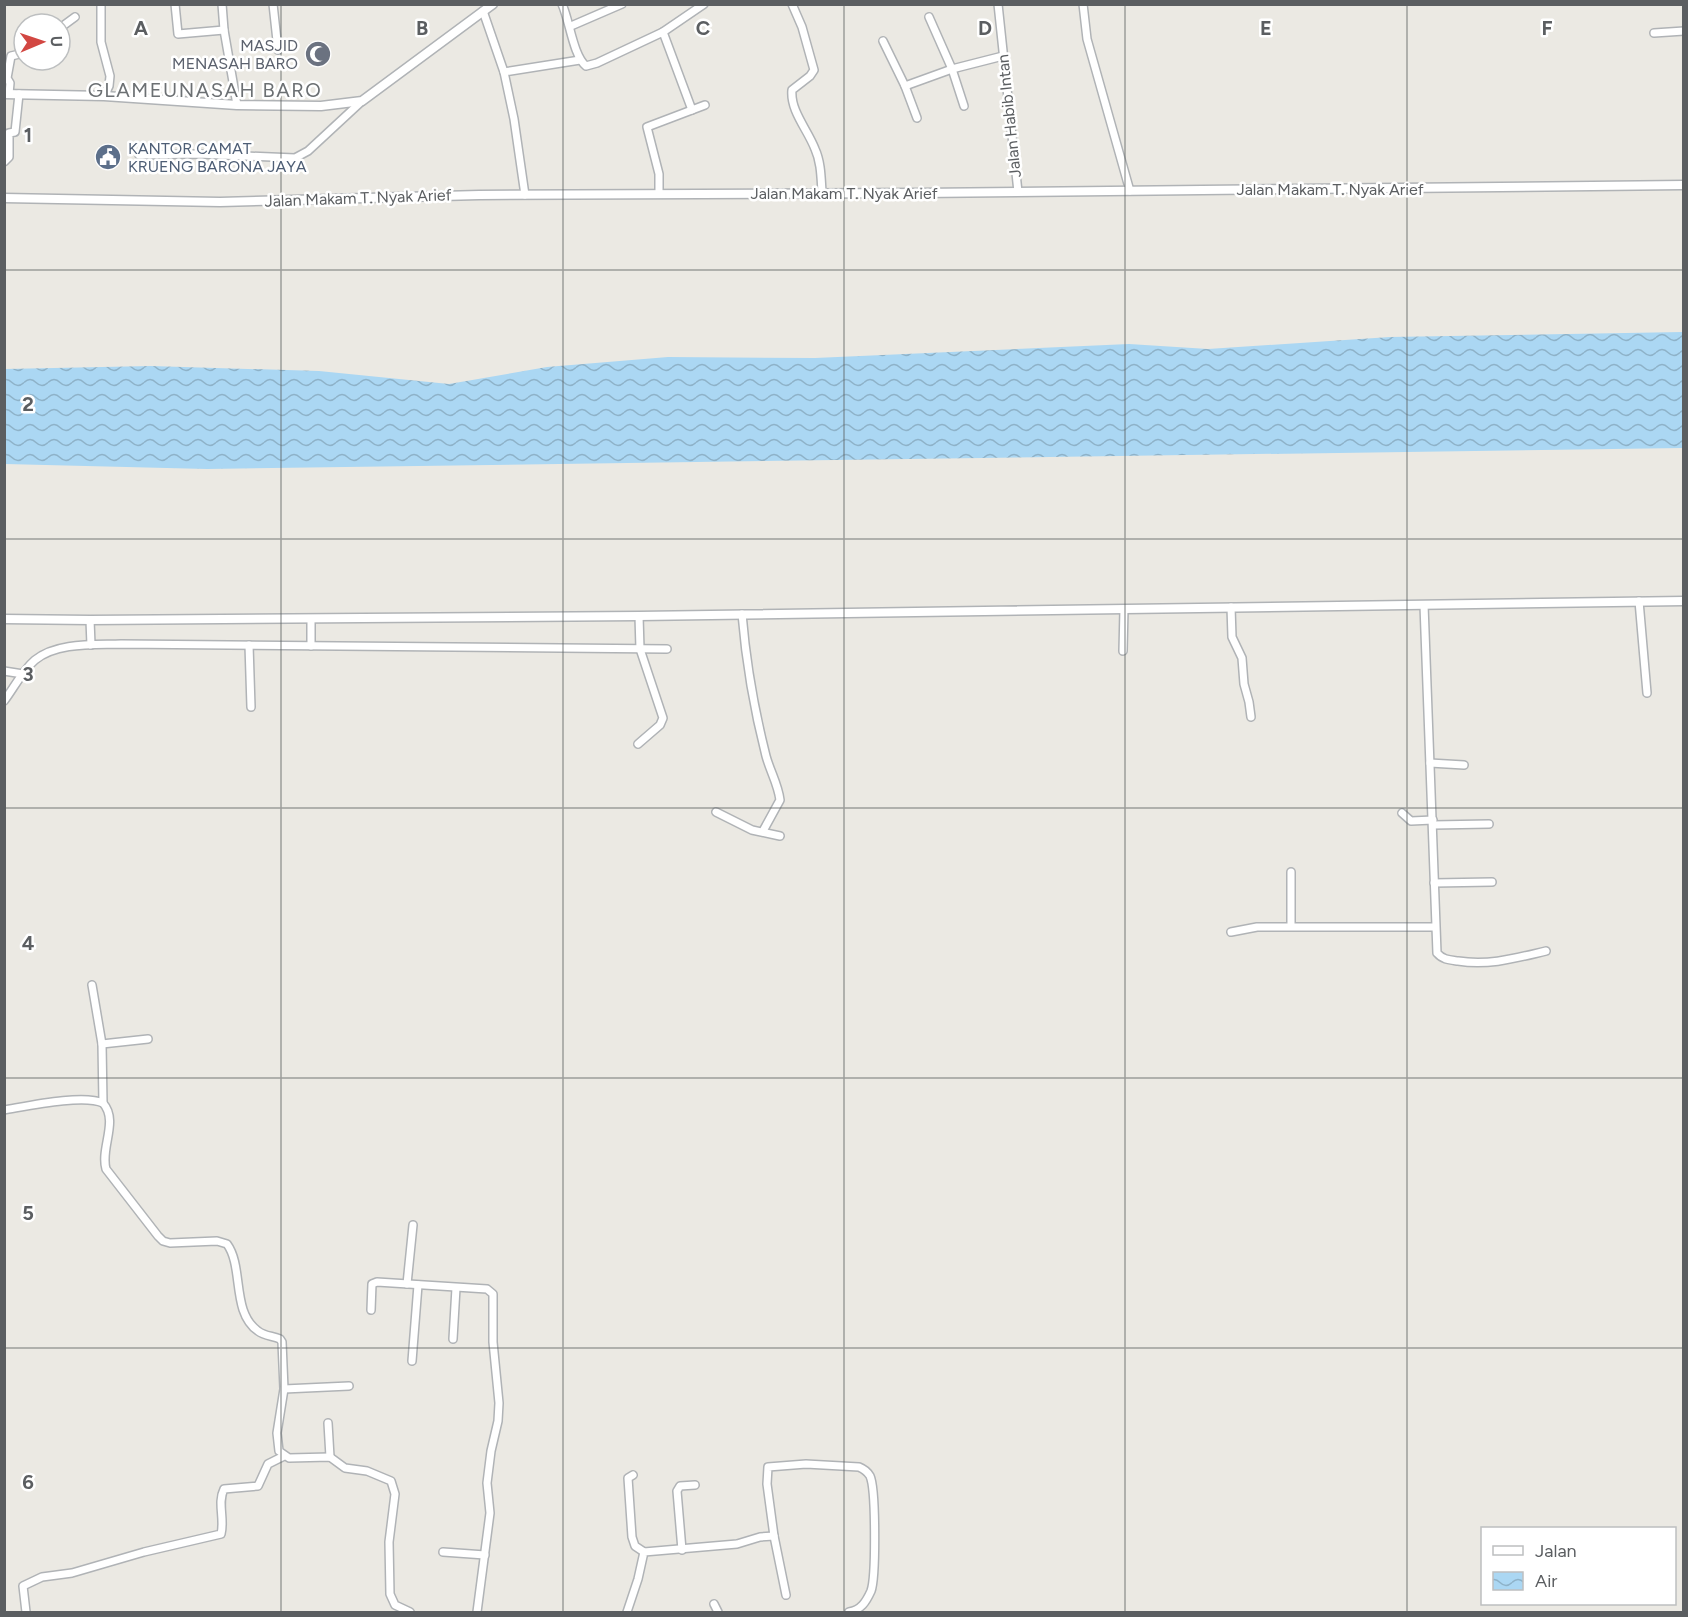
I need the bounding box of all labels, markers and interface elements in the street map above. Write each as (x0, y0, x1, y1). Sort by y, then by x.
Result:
north arrow (12, 12, 72, 72)
text: A (134, 16, 149, 40)
text: B (416, 16, 428, 40)
text: C (696, 16, 710, 40)
text: D (978, 16, 992, 40)
text: E (1260, 16, 1272, 40)
text: F (1541, 16, 1553, 40)
text: U (47, 36, 66, 47)
place label: MASJID MENASAH BARO (172, 36, 298, 73)
mosque icon: MASJID MENASAH BARO (303, 39, 333, 69)
street label: Jalan Habib Intan (993, 53, 1025, 179)
district label: GLAMEUNASAH BARO (88, 78, 322, 102)
text: 1 (24, 123, 32, 147)
place label: KANTOR CAMAT KRUENG BARONA JAYA (128, 139, 307, 176)
public building icon: KANTOR CAMAT KRUENG BARONA JAYA (93, 142, 123, 172)
street label: Jalan Makam T. Nyak Arief (1236, 180, 1424, 199)
street label: Jalan Makam T. Nyak Arief (750, 184, 938, 203)
street label: Jalan Makam T. Nyak Arief (264, 185, 452, 211)
text: 2 (22, 392, 34, 416)
text: 3 (22, 662, 34, 686)
text: 4 (22, 931, 35, 955)
text: 5 (22, 1201, 34, 1225)
text: 6 (22, 1470, 34, 1494)
legend (1481, 1527, 1676, 1605)
text: Jalan (1535, 1540, 1577, 1562)
text: Air (1535, 1570, 1557, 1592)

